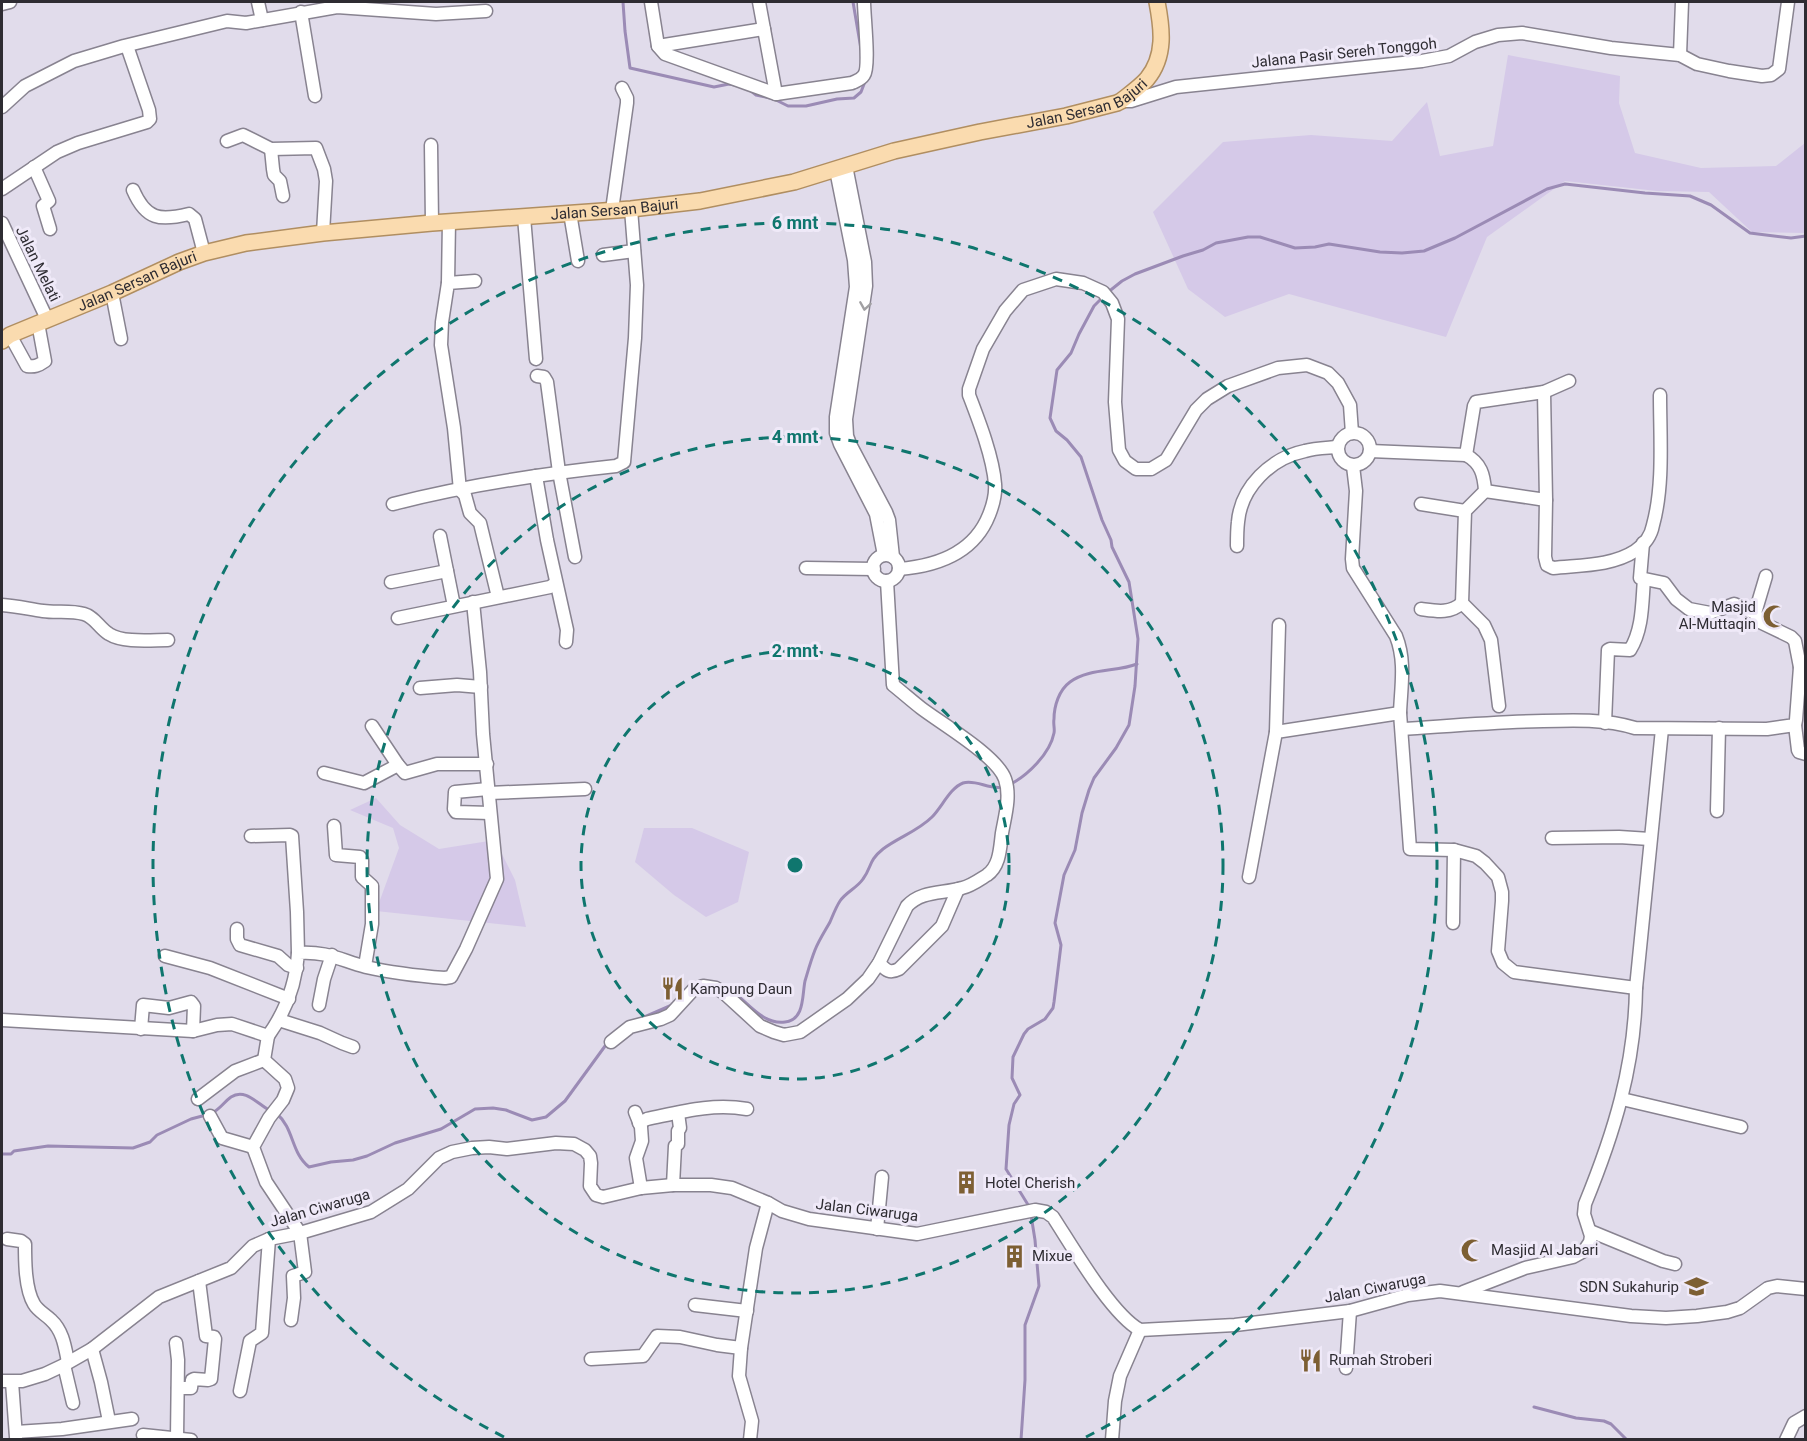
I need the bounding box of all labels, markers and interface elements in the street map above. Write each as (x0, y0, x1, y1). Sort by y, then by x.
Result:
street label: Jalana Pasir Sereh Tonggoh (1250, 34, 1438, 72)
street label: Jalan Sersan Bajuri (1025, 75, 1151, 132)
street label: Jalan Sersan Bajuri (550, 195, 679, 224)
text: 6 mnt (772, 212, 818, 233)
street label: Jalan Melati (12, 223, 64, 305)
street label: Jalan Sersan Bajuri (75, 247, 199, 315)
one-way arrow (859, 301, 871, 310)
text: 4 mnt (772, 426, 818, 447)
place label: Masjid Al-Muttaqin (1679, 598, 1756, 633)
mosque icon: Masjid Al-Muttaqin (1761, 603, 1787, 629)
text: 2 mnt (772, 640, 818, 661)
centre of rings (785, 855, 805, 875)
restaurant icon: Kampung Daun (659, 976, 685, 1002)
place label: Kampung Daun (690, 980, 792, 998)
building icon: Hotel Cherish (954, 1170, 980, 1196)
place label: Hotel Cherish (985, 1174, 1075, 1192)
street label: Jalan Ciwaruga (268, 1185, 372, 1231)
street label: Jalan Ciwaruga (815, 1195, 919, 1225)
mosque icon: Masjid Al Jabari (1460, 1237, 1486, 1263)
place label: Masjid Al Jabari (1491, 1241, 1598, 1259)
building icon: Mixue (1001, 1243, 1027, 1269)
place label: Mixue (1032, 1247, 1072, 1265)
street label: Jalan Ciwaruga (1323, 1269, 1427, 1307)
school or university icon: SDN Sukahurip (1684, 1274, 1710, 1300)
place label: SDN Sukahurip (1579, 1278, 1679, 1296)
restaurant icon: Rumah Stroberi (1298, 1347, 1324, 1373)
place label: Rumah Stroberi (1329, 1351, 1432, 1369)

